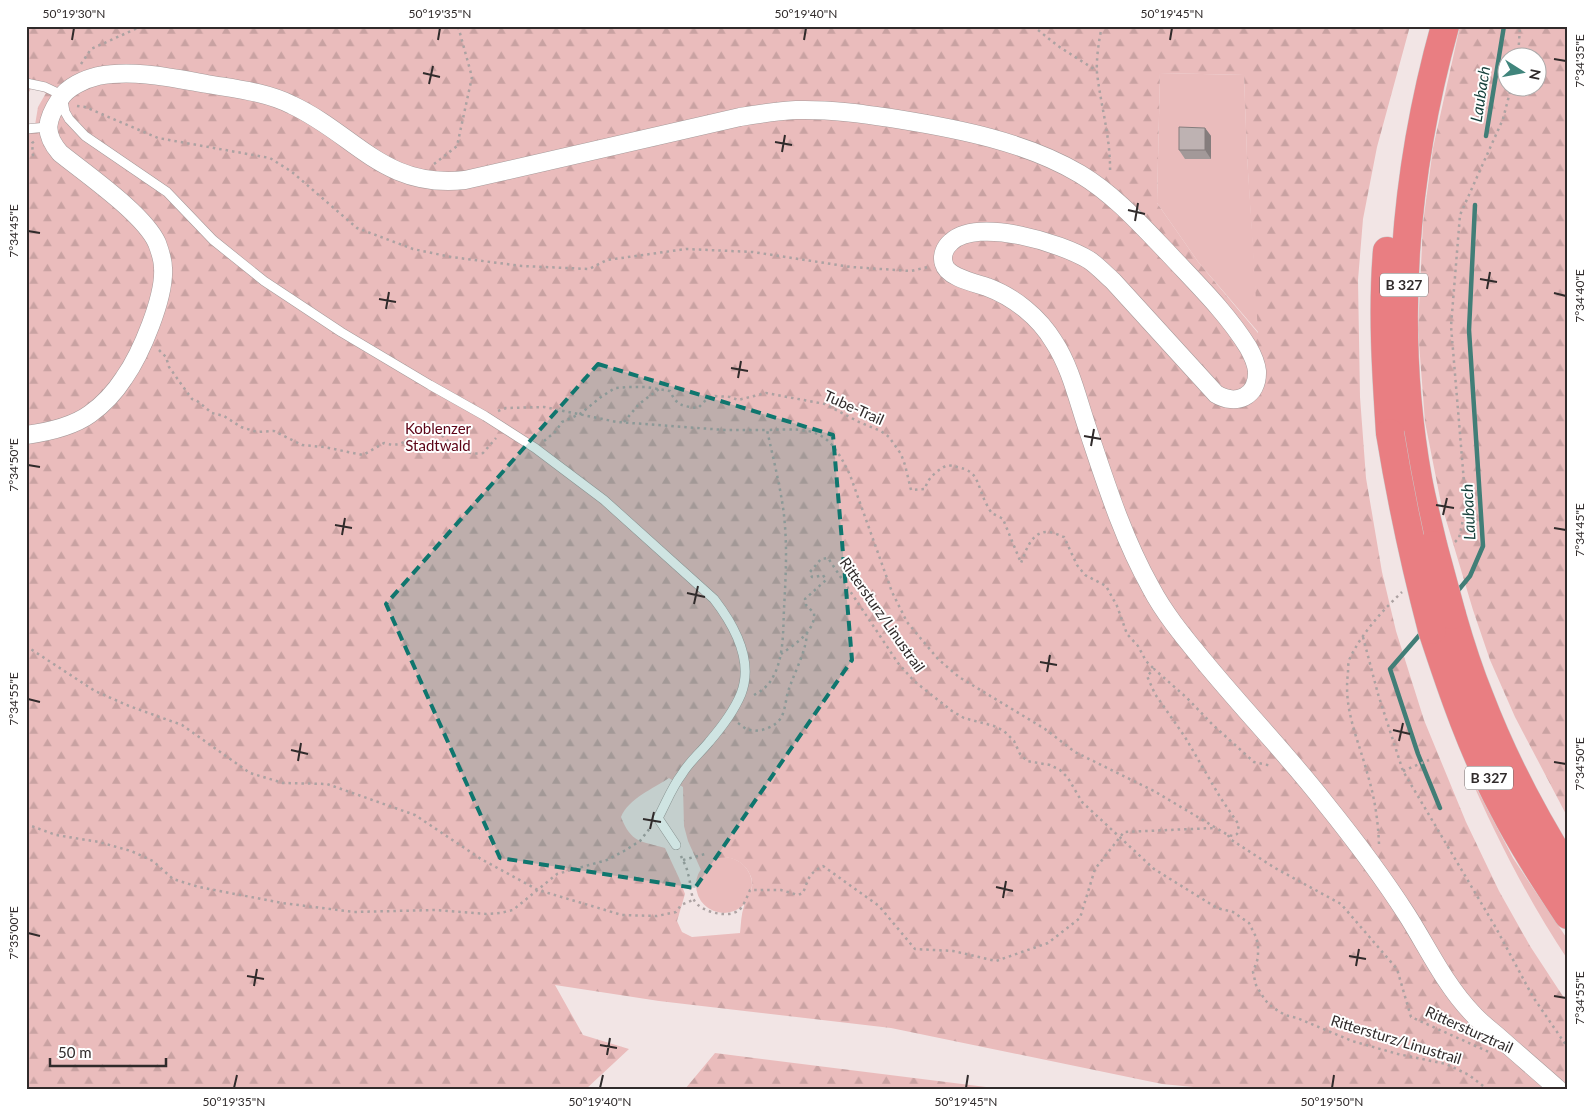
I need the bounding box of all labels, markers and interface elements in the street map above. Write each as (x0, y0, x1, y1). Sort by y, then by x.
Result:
text: 50°19'30"N (43, 6, 105, 21)
text: 50°19'35"N (409, 6, 471, 21)
text: 50°19'40"N (775, 6, 837, 21)
text: 50°19'45"N (1141, 6, 1203, 21)
text: 7°34'35"E (1572, 34, 1587, 88)
north arrow (1496, 48, 1546, 98)
water label: Laubach (1466, 65, 1493, 123)
text: N (1526, 68, 1545, 81)
text: 7°34'45"E (6, 204, 21, 258)
text: 7°34'40"E (1572, 269, 1587, 323)
road number: B 327 (1380, 274, 1428, 296)
street label: Tube-Trail (822, 386, 887, 428)
park label: Koblenzer Stadtwald (405, 419, 472, 454)
text: 7°34'50"E (6, 438, 21, 492)
water label: Laubach (1457, 483, 1478, 541)
text: 7°34'45"E (1572, 503, 1587, 557)
street label: Rittersturz/Linustrail (837, 554, 929, 675)
text: 7°34'55"E (6, 672, 21, 726)
text: 7°34'50"E (1572, 737, 1587, 791)
road number: B 327 (1465, 766, 1513, 790)
text: 7°35'00"E (6, 906, 21, 960)
text: 7°34'55"E (1572, 971, 1587, 1025)
street label: Rittersturztrail (1423, 1002, 1516, 1056)
street label: Rittersturz/Linustrail (1329, 1011, 1464, 1067)
scale bar (50, 1035, 166, 1067)
text: 50 m (58, 1043, 92, 1061)
text: 50°19'35"N (203, 1094, 265, 1109)
text: 50°19'40"N (569, 1094, 631, 1109)
text: 50°19'45"N (935, 1094, 997, 1109)
text: 50°19'50"N (1301, 1094, 1363, 1109)

